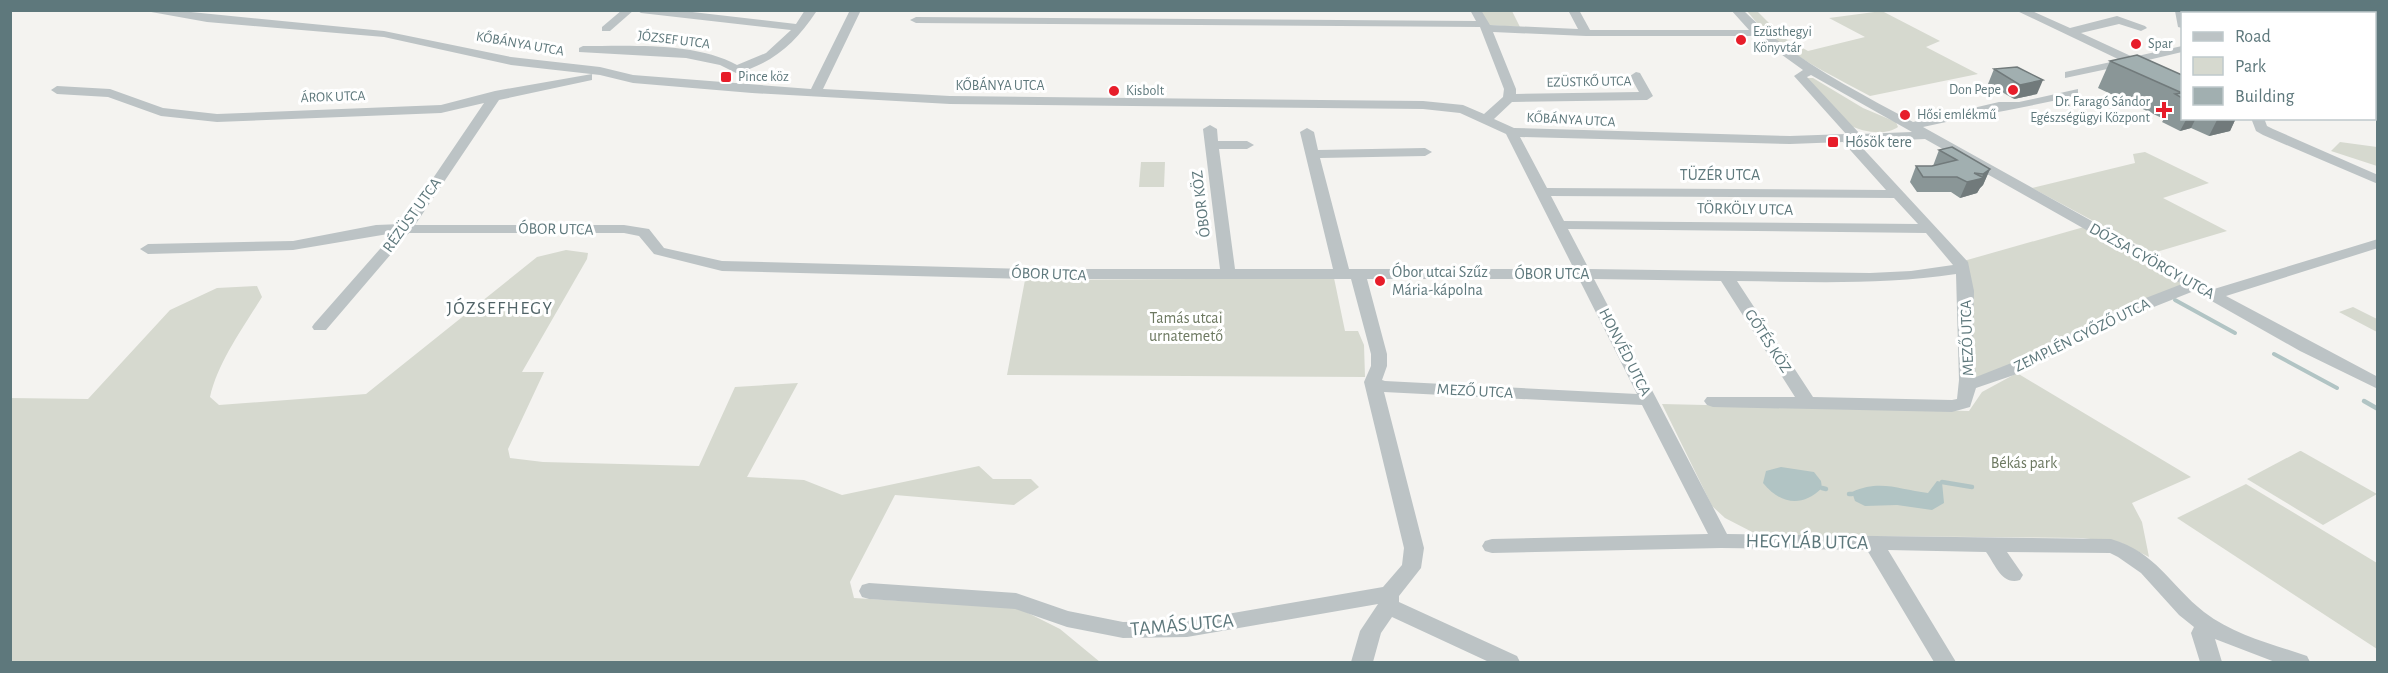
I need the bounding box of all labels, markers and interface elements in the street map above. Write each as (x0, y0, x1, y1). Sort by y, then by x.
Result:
legend (2181, 12, 2376, 120)
place label: Ezüsthegyi Könyvtár (1753, 25, 1812, 55)
street label: KŐBÁNYA UTCA (475, 26, 566, 59)
street label: JÓZSEF UTCA (637, 26, 711, 51)
text: Road (2235, 28, 2271, 46)
marker: Ezüsthegyi Könyvtár (1734, 33, 1748, 47)
marker: Spar (2129, 37, 2143, 51)
place label: Spar (2148, 37, 2173, 51)
text: Park (2235, 58, 2267, 76)
marker: Pince köz (719, 70, 733, 84)
place label: Pince köz (738, 70, 789, 84)
street label: EZÜSTKŐ UTCA (1546, 71, 1632, 90)
street label: KŐBÁNYA UTCA (956, 76, 1044, 93)
place label: Don Pepe (1949, 83, 2001, 97)
marker: Don Pepe (2006, 83, 2020, 97)
marker: Kisbolt (1107, 84, 1121, 98)
place label: Kisbolt (1126, 84, 1165, 98)
street label: ÁROK UTCA (300, 86, 366, 105)
text: Building (2235, 88, 2295, 106)
place label: Dr. Faragó Sándor Egészségügyi Központ (2030, 95, 2151, 125)
marker: Dr. Faragó Sándor Egészségügyi Központ (2155, 101, 2173, 119)
street label: KŐBÁNYA UTCA (1526, 108, 1616, 129)
marker: Hősi emlékmű (1898, 108, 1912, 122)
place label: Hősi emlékmű (1917, 108, 1996, 122)
place label: Hősök tere (1845, 134, 1912, 150)
marker: Hősök tere (1826, 135, 1840, 149)
street label: TÜZÉR UTCA (1680, 165, 1760, 183)
street label: ÓBOR KÖZ (1187, 170, 1213, 239)
street label: RÉZÜST UTCA (378, 174, 444, 255)
street label: TÖRKÖLY UTCA (1697, 198, 1793, 218)
street label: ÓBOR UTCA (518, 218, 594, 238)
street label: DÓZSA GYÖRGY UTCA (2087, 218, 2218, 302)
place label: Óbor utcai Szűz Mária-kápolna (1392, 262, 1488, 298)
street label: ÓBOR UTCA (1011, 263, 1087, 283)
street label: ÓBOR UTCA (1514, 264, 1590, 282)
marker: Óbor utcai Szűz Mária-kápolna (1373, 274, 1387, 288)
street label: ZEMPLÉN GYŐZŐ UTCA (2011, 293, 2152, 375)
district label: JÓZSEFHEGY (446, 297, 554, 318)
street label: MEZŐ UTCA (1956, 300, 1976, 377)
street label: HONVÉD UTCA (1596, 305, 1656, 398)
street label: GŐTÉS KÖZ (1742, 305, 1796, 375)
park label: Tamás utcai urnatemető (1149, 310, 1223, 344)
street label: MEZŐ UTCA (1436, 379, 1514, 401)
park label: Békás park (1991, 455, 2058, 471)
street label: HEGYLÁB UTCA (1745, 530, 1869, 553)
street label: TAMÁS UTCA (1129, 609, 1235, 639)

